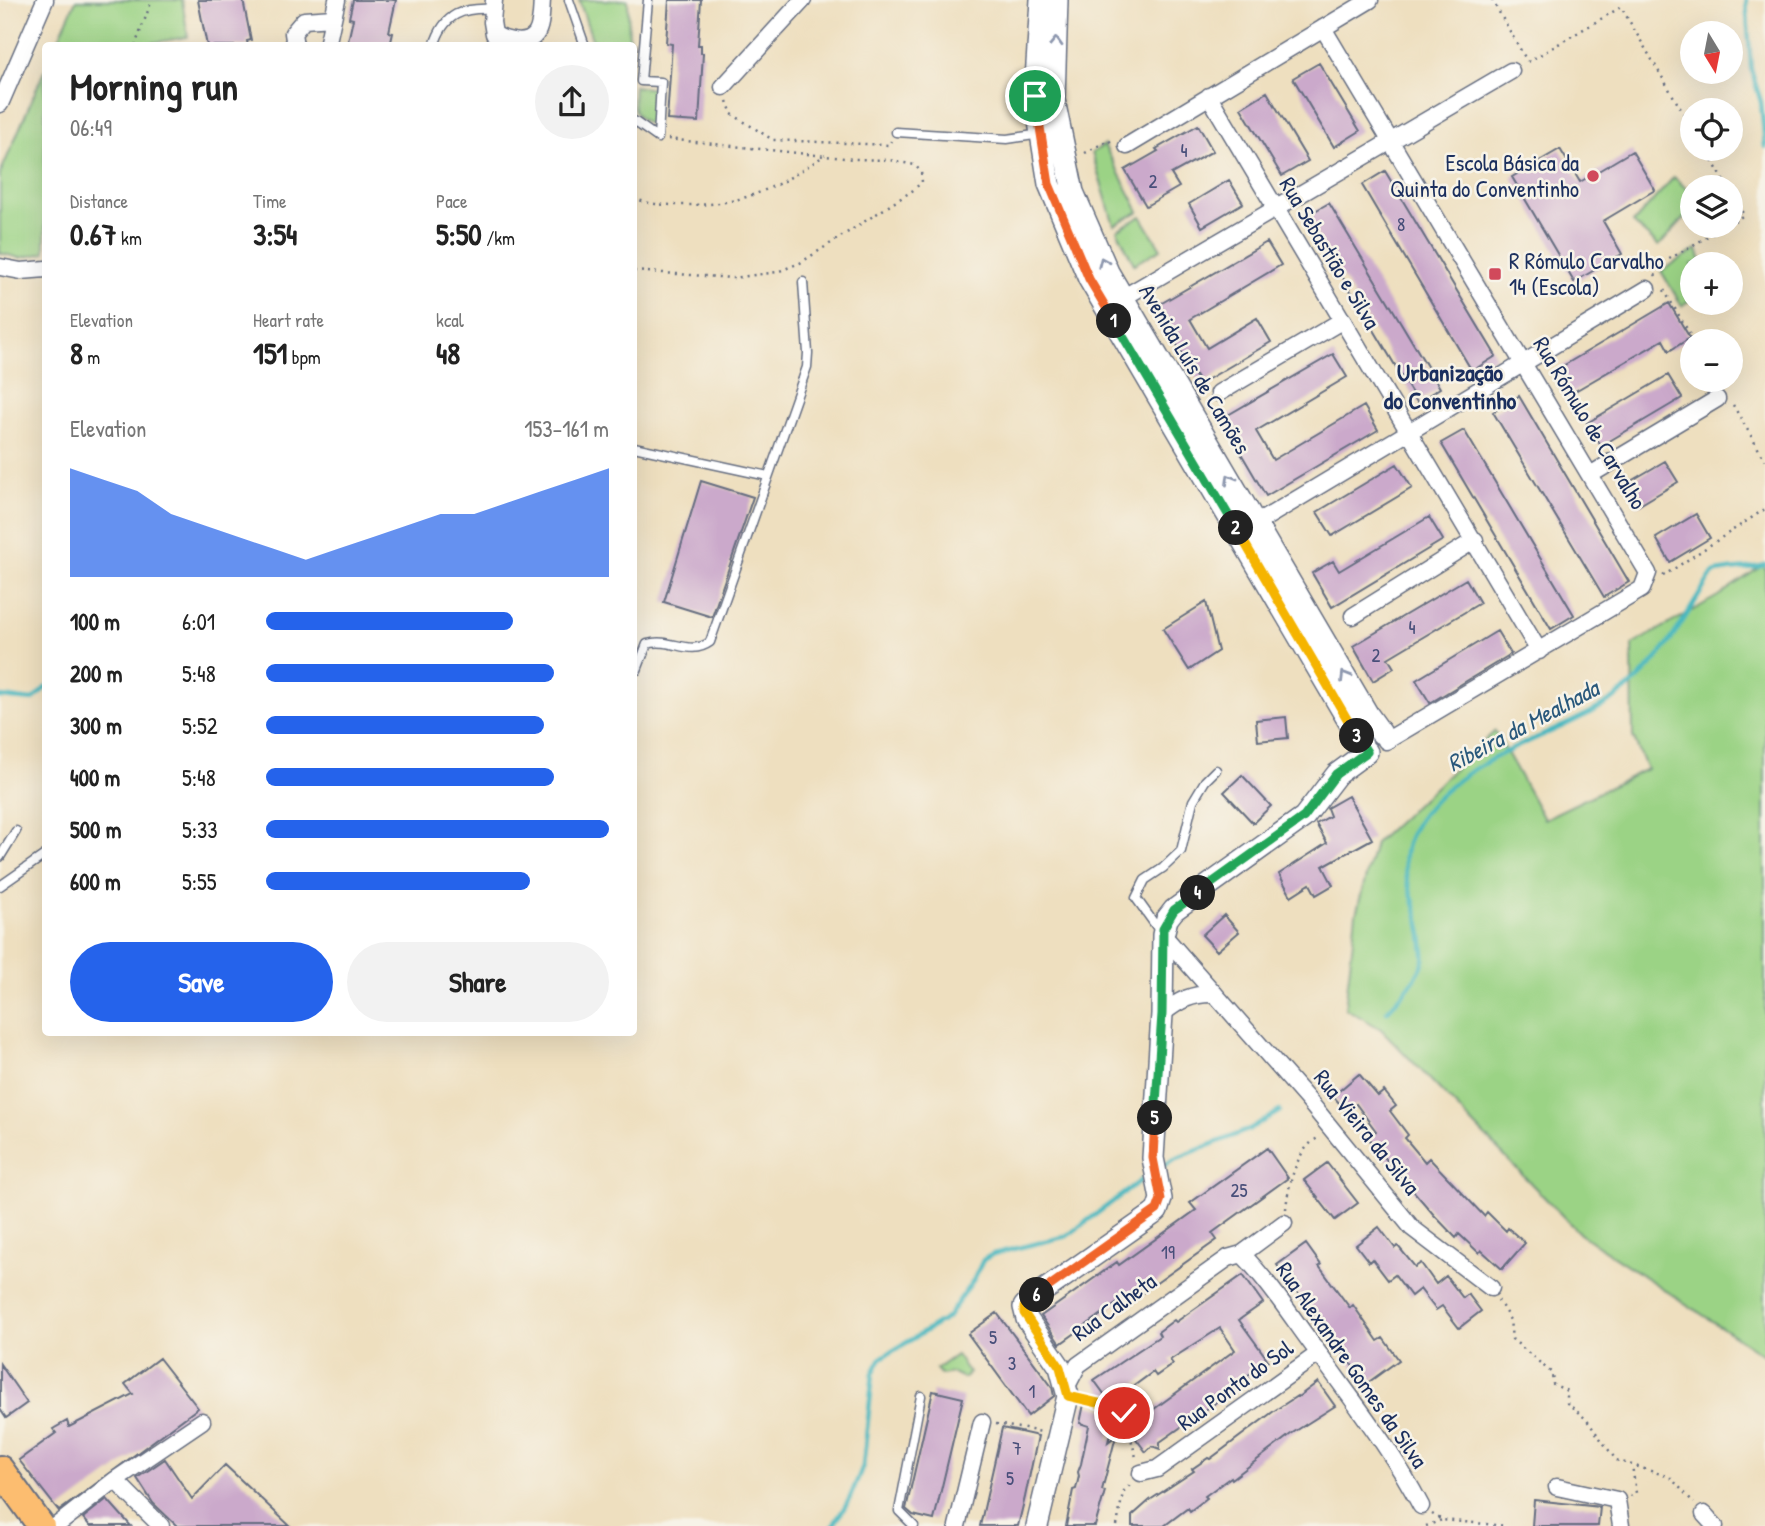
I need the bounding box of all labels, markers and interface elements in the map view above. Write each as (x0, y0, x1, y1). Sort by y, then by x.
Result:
north arrow (1680, 21, 1743, 84)
map controls (1680, 21, 1743, 392)
one-way arrow (1048, 37, 1063, 48)
text: Morning run (70, 60, 238, 112)
button: share (535, 65, 609, 139)
pin (1005, 66, 1065, 126)
icon: arrive (1016, 77, 1054, 115)
button: locate (1680, 98, 1743, 161)
text: 06:49 (70, 112, 112, 143)
house number: 4 (1180, 137, 1188, 163)
place label: Escola Básica da Quinta do Conventinho (1390, 147, 1579, 204)
house number: 2 (1149, 168, 1158, 194)
marker: Escola Básica da Quinta do Conventinho (1585, 168, 1601, 184)
street label: Rua Sebastião e Silva (1273, 171, 1388, 335)
button: layers (1680, 175, 1743, 238)
text: Distance (70, 188, 128, 214)
text: Time (253, 188, 287, 214)
text: Pace (436, 188, 468, 214)
house number: 8 (1397, 211, 1405, 237)
text: 0.67 (70, 214, 117, 254)
text: 3:54 (253, 214, 297, 254)
text: 5:50 (436, 214, 482, 254)
text: km (117, 225, 142, 251)
text: /km (482, 225, 515, 251)
place label: R Rómulo Carvalho 14 (Escola) (1509, 245, 1664, 302)
button: + (1680, 252, 1743, 315)
one-way arrow (1097, 256, 1111, 269)
marker: R Rómulo Carvalho 14 (Escola) (1487, 266, 1503, 282)
street label: Avenida Luís de Camões (1132, 278, 1259, 460)
pin: 1 (1096, 304, 1132, 338)
text: Elevation (70, 307, 133, 333)
text: Heart rate (253, 307, 324, 333)
text: kcal (436, 307, 464, 333)
text: 1 (1110, 307, 1117, 333)
button: − (1680, 329, 1743, 392)
street label: Rua Rómulo de Carvalho (1527, 331, 1654, 515)
text: 8 (70, 333, 83, 373)
text: 151 (253, 333, 287, 373)
text: 48 (436, 333, 460, 373)
text: m (83, 344, 100, 370)
text: bpm (287, 344, 321, 370)
district label: Urbanização do Conventinho (1384, 356, 1517, 416)
text: Elevation (70, 413, 146, 444)
text: 153–161 m (524, 413, 609, 444)
one-way arrow (1225, 474, 1238, 487)
pin: 2 (1218, 510, 1254, 546)
text: 2 (1231, 514, 1240, 540)
text: 100 m (70, 606, 120, 637)
text: 6:01 (182, 606, 215, 637)
house number: 4 (1408, 614, 1416, 640)
house number: 2 (1372, 642, 1381, 668)
text: 200 m (70, 658, 122, 689)
text: 5:48 (182, 658, 216, 689)
one-way arrow (1340, 670, 1353, 683)
water label: Ribeira da Mealhada (1441, 670, 1606, 779)
text: 300 m (70, 710, 122, 741)
text: 5:52 (182, 710, 218, 741)
pin: 3 (1340, 718, 1374, 754)
text: 3 (1352, 722, 1361, 748)
text: 400 m (70, 762, 120, 793)
text: 5:48 (182, 762, 216, 793)
text: 500 m (70, 814, 121, 845)
text: 5:33 (182, 814, 218, 845)
text: 600 m (70, 866, 121, 897)
text: 5:55 (182, 866, 217, 897)
pin: 4 (1180, 876, 1216, 910)
text: 4 (1194, 879, 1201, 905)
button: Save (70, 942, 333, 1022)
button: Share (347, 942, 609, 1022)
street label: Rua Vieira da Silva (1307, 1063, 1428, 1201)
pin: 5 (1138, 1100, 1172, 1136)
text: 5 (1150, 1104, 1159, 1130)
house number: 25 (1231, 1177, 1247, 1203)
house number: 19 (1161, 1239, 1175, 1265)
street label: Rua Alexandre Gomes da Silva (1269, 1255, 1435, 1474)
street label: Rua Calheta (1065, 1265, 1162, 1348)
pin: 6 (1020, 1278, 1054, 1312)
text: 6 (1033, 1281, 1040, 1307)
house number: 5 (989, 1324, 997, 1350)
street label: Rua Ponta do Sol (1170, 1331, 1300, 1437)
house number: 3 (1008, 1350, 1016, 1376)
house number: 1 (1029, 1378, 1036, 1404)
pin (1094, 1383, 1154, 1443)
icon: check (1105, 1394, 1143, 1432)
house number: 7 (1012, 1435, 1022, 1461)
house number: 5 (1006, 1465, 1014, 1491)

